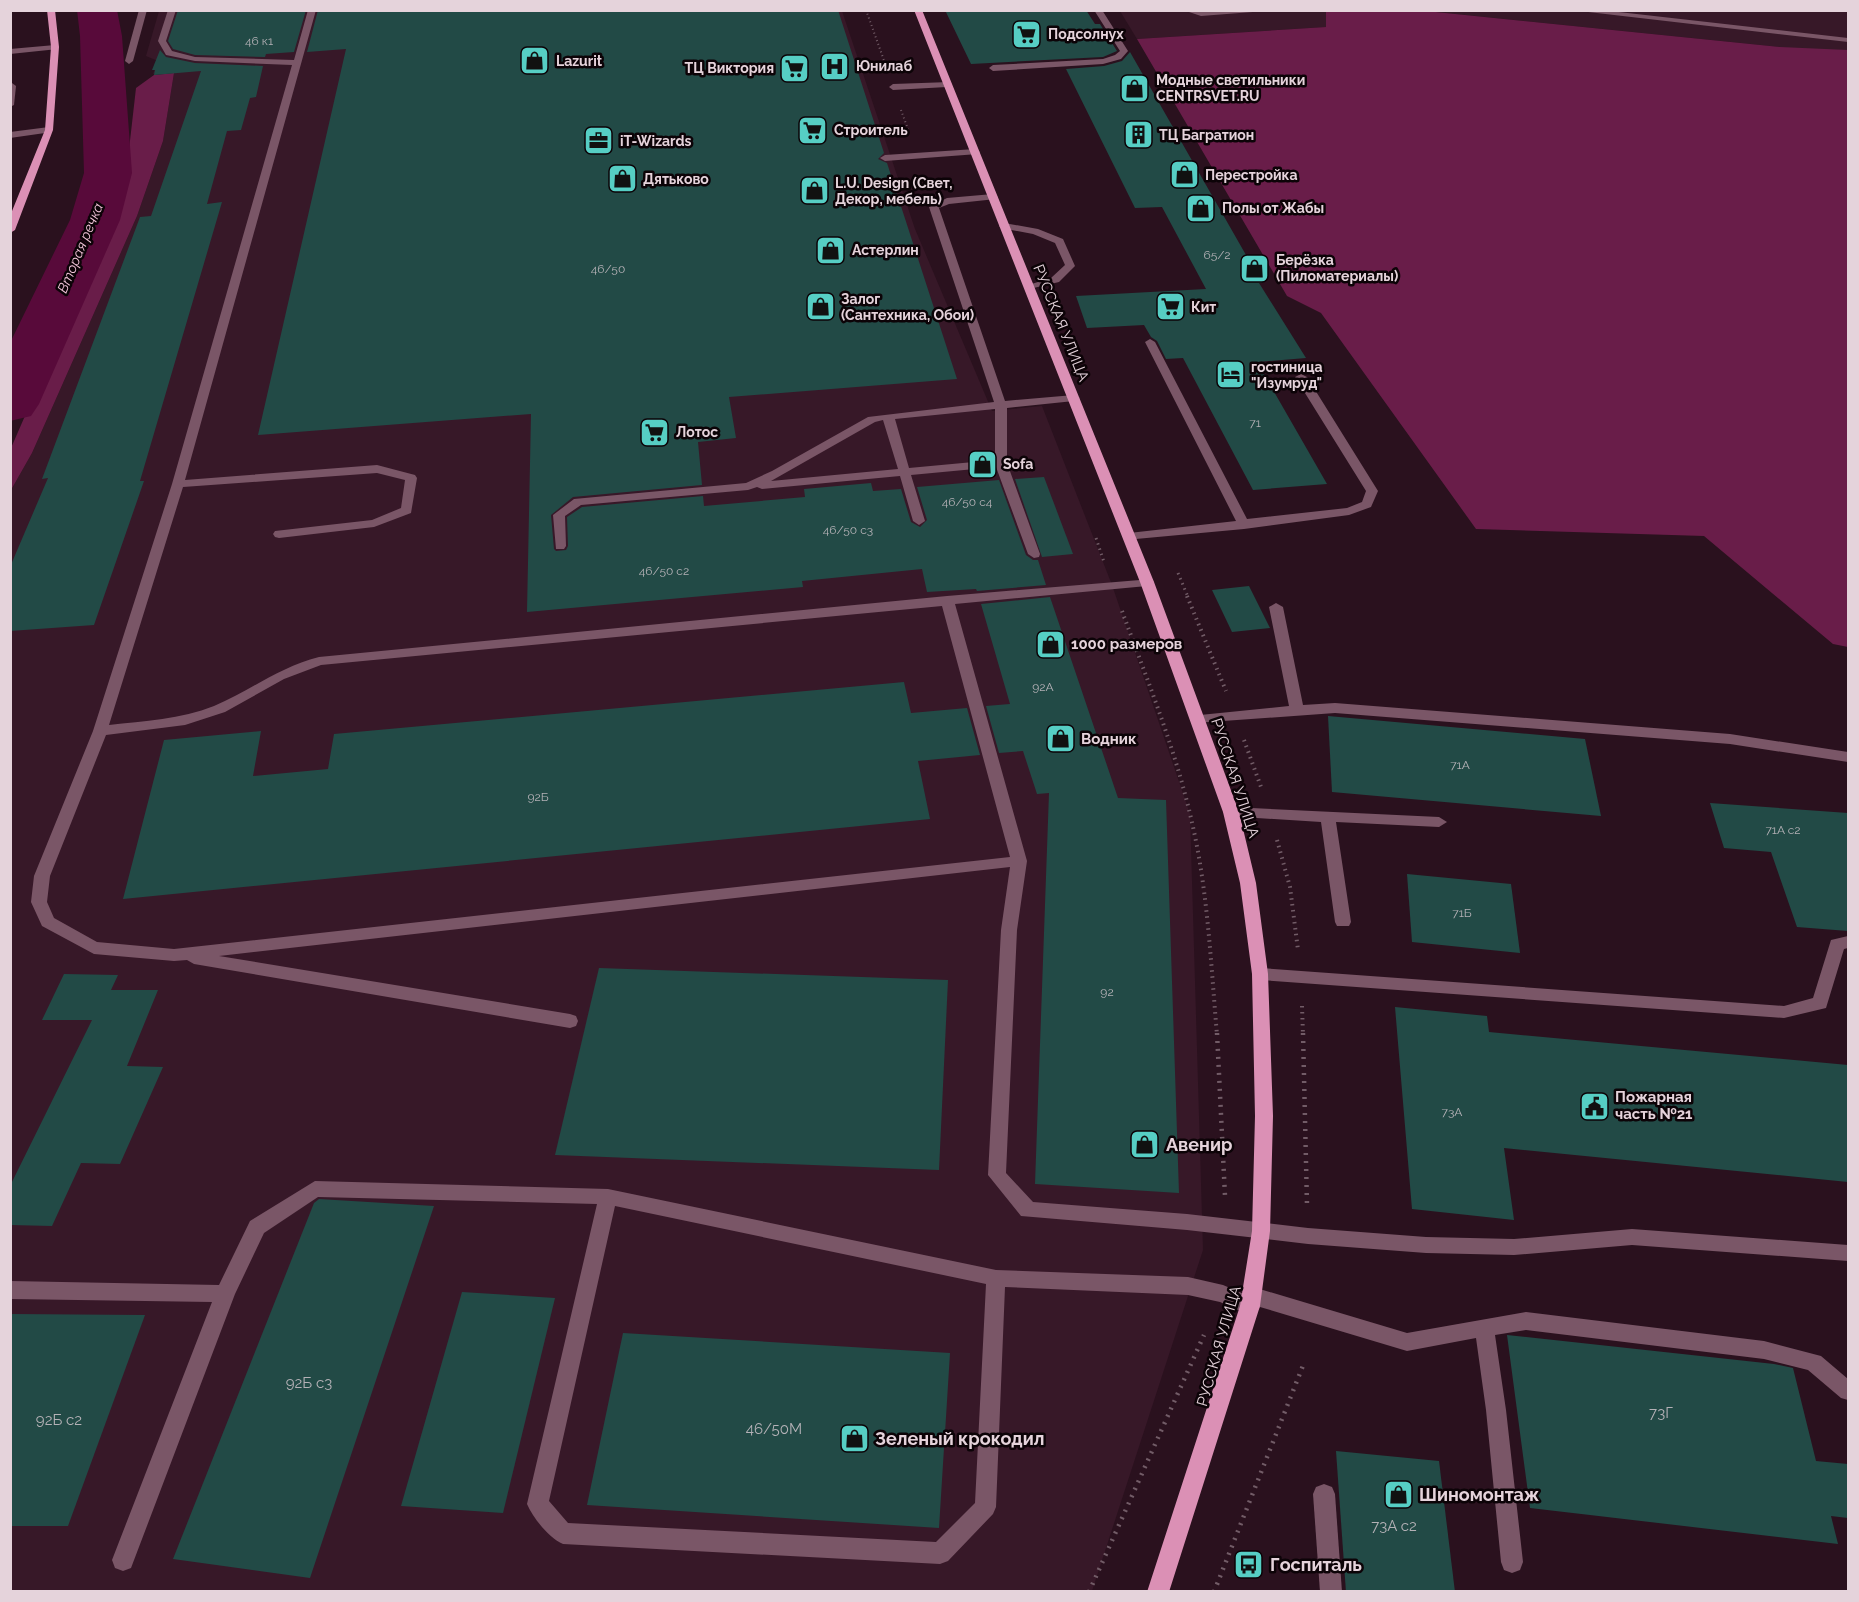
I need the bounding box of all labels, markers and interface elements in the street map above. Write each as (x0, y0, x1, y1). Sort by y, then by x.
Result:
supermarket icon: Подсолнух (1011, 18, 1043, 50)
place label: Подсолнух (1048, 26, 1124, 42)
house number: 46 к1 (245, 34, 273, 48)
shop icon: Lazurit (519, 45, 551, 77)
hospital icon: Юнилаб (819, 50, 851, 82)
supermarket icon: ТЦ Виктория (779, 52, 811, 84)
place label: Lazurit (556, 53, 603, 69)
place label: Юнилаб (856, 58, 912, 74)
place label: ТЦ Виктория (685, 60, 774, 76)
shop icon: Модные светильники CENTRSVET.RU (1119, 72, 1151, 104)
place label: Модные светильники CENTRSVET.RU (1156, 72, 1305, 104)
supermarket icon: Строитель (797, 114, 829, 146)
building icon: ТЦ Багратион (1122, 119, 1154, 151)
place label: Строитель (834, 122, 908, 138)
office icon: iT-Wizards (583, 125, 615, 157)
place label: ТЦ Багратион (1159, 127, 1254, 143)
place label: iT-Wizards (620, 133, 691, 149)
shop icon: Перестройка (1168, 159, 1200, 191)
shop icon: Дятьково (606, 163, 638, 195)
place label: Перестройка (1205, 167, 1298, 183)
place label: Дятьково (643, 171, 709, 187)
shop icon: L.U. Design (Свет, Декор, мебель) (798, 175, 830, 207)
place label: L.U. Design (Свет, Декор, мебель) (835, 175, 953, 207)
shop icon: Полы от Жабы (1185, 192, 1217, 224)
place label: Полы от Жабы (1222, 200, 1324, 216)
water label: Вторая речка (54, 201, 106, 295)
shop icon: Астерлин (815, 234, 847, 266)
place label: Астерлин (852, 242, 919, 258)
house number: 65/2 (1204, 248, 1231, 262)
shop icon: Берёзка (Пиломатериалы) (1239, 252, 1271, 284)
place label: Берёзка (Пиломатериалы) (1276, 252, 1398, 284)
house number: 46/50 (591, 262, 625, 276)
street label: РУССКАЯ УЛИЦА (1029, 262, 1093, 384)
shop icon: Залог (Сантехника, Обои) (804, 291, 836, 323)
place label: Залог (Сантехника, Обои) (841, 291, 974, 323)
supermarket icon: Кит (1154, 291, 1186, 323)
place label: Кит (1191, 299, 1216, 315)
hotel icon: гостиница "Изумруд" (1214, 359, 1246, 391)
place label: гостиница "Изумруд" (1251, 359, 1323, 391)
supermarket icon: Лотос (639, 416, 671, 448)
house number: 71 (1249, 416, 1261, 430)
place label: Лотос (676, 424, 718, 440)
shop icon: Sofa (966, 448, 998, 480)
place label: Sofa (1003, 456, 1033, 472)
house number: 46/50 с4 (942, 495, 993, 509)
house number: 46/50 с3 (823, 523, 873, 537)
house number: 46/50 с2 (639, 564, 689, 578)
shop icon: 1000 размеров (1034, 628, 1066, 660)
place label: 1000 размеров (1071, 635, 1182, 653)
house number: 92А (1032, 680, 1054, 694)
street label: РУССКАЯ УЛИЦА (1207, 716, 1263, 840)
shop icon: Водник (1044, 723, 1076, 755)
place label: Водник (1081, 730, 1137, 748)
house number: 71А (1450, 758, 1470, 772)
house number: 92Б (527, 790, 549, 804)
house number: 71А с2 (1765, 823, 1801, 837)
house number: 71Б (1452, 906, 1472, 920)
house number: 92 (1100, 985, 1114, 999)
place label: Пожарная часть №21 (1615, 1088, 1693, 1123)
public building icon: Пожарная часть №21 (1578, 1090, 1610, 1122)
house number: 73А (1442, 1105, 1462, 1119)
shop icon: Авенир (1129, 1129, 1161, 1161)
place label: Авенир (1166, 1134, 1232, 1155)
street label: РУССКАЯ УЛИЦА (1193, 1284, 1245, 1408)
house number: 92Б с3 (286, 1374, 332, 1392)
house number: 73Г (1649, 1404, 1673, 1422)
house number: 92Б с2 (36, 1411, 82, 1429)
house number: 46/50М (746, 1420, 802, 1438)
shop icon: Зеленый крокодил (838, 1423, 870, 1455)
place label: Зеленый крокодил (875, 1428, 1044, 1449)
shop icon: Шиномонтаж (1382, 1479, 1414, 1511)
place label: Шиномонтаж (1419, 1484, 1540, 1505)
house number: 73А с2 (1371, 1517, 1417, 1535)
bus stop icon: Госпиталь (1233, 1549, 1265, 1581)
place label: Госпиталь (1270, 1554, 1362, 1575)

